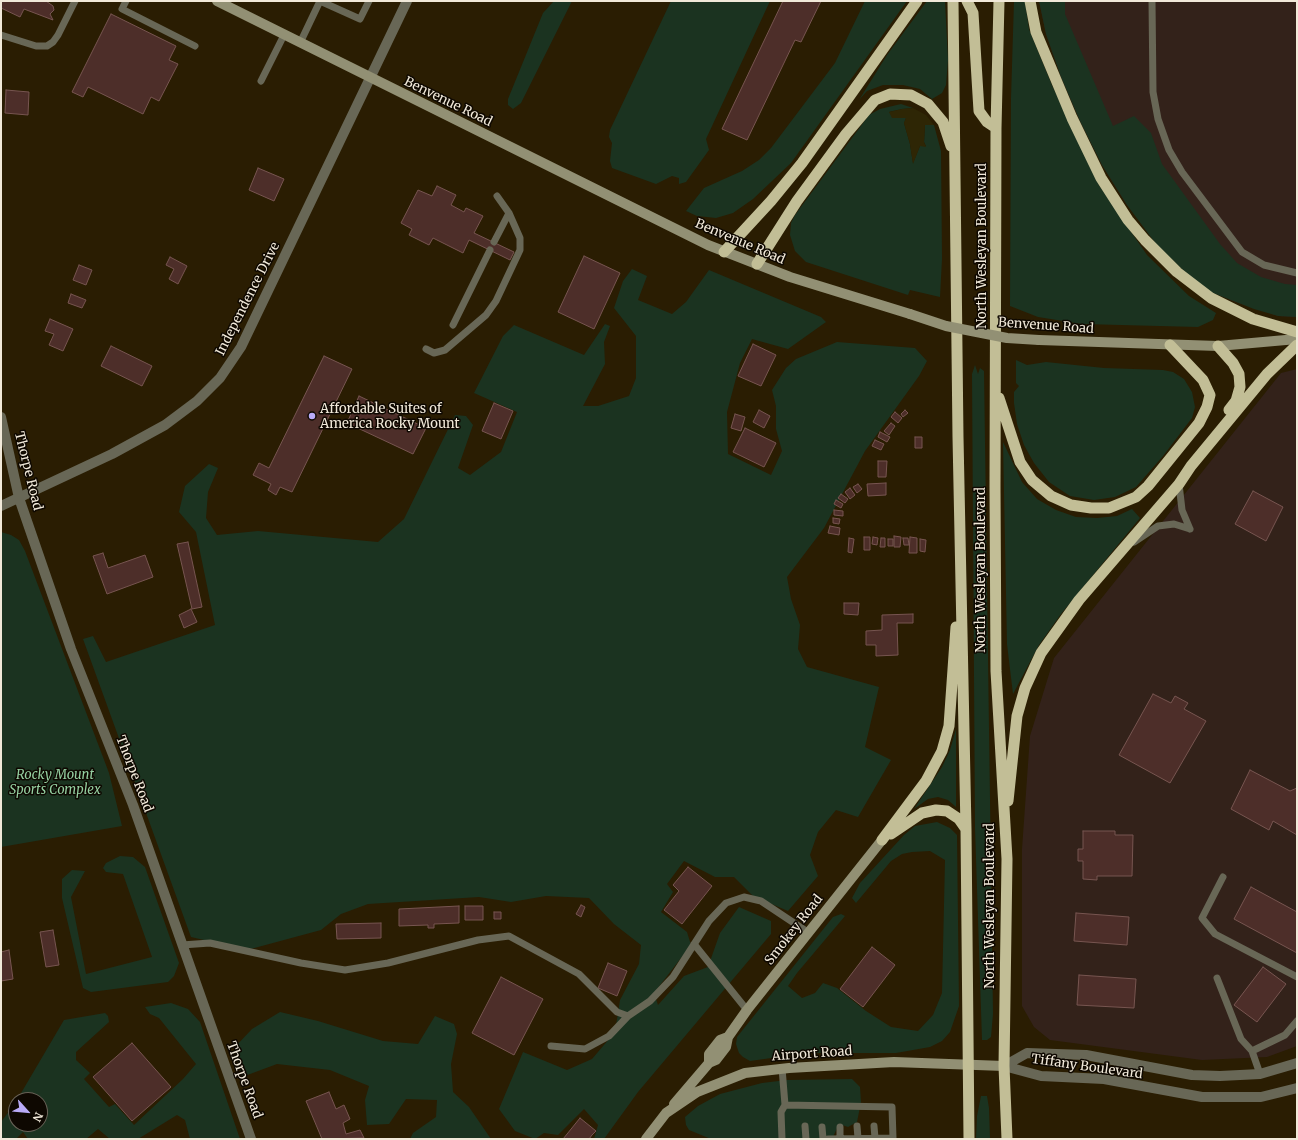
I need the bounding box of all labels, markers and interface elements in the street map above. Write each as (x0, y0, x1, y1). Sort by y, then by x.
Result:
street label: Benvenue Road (401, 74, 495, 130)
street label: North Wesleyan Boulevard (974, 163, 990, 329)
street label: Benvenue Road (693, 216, 787, 268)
street label: Independence Drive (213, 240, 283, 358)
street label: Benvenue Road (998, 315, 1094, 337)
place label: Affordable Suites of America Rocky Mount (320, 401, 460, 432)
marker: Affordable Suites of America Rocky Mount (307, 411, 317, 421)
street label: Thorpe Road (11, 430, 45, 512)
street label: North Wesleyan Boulevard (973, 487, 989, 653)
street label: Thorpe Road (112, 733, 156, 815)
park label: Rocky Mount Sports Complex (9, 767, 101, 798)
street label: North Wesleyan Boulevard (982, 823, 998, 989)
street label: Smokey Road (762, 892, 826, 968)
street label: Thorpe Road (223, 1039, 265, 1121)
street label: Airport Road (771, 1043, 853, 1065)
street label: Tiffany Boulevard (1030, 1051, 1144, 1083)
north arrow (8, 1092, 48, 1132)
text: N (30, 1110, 46, 1124)

